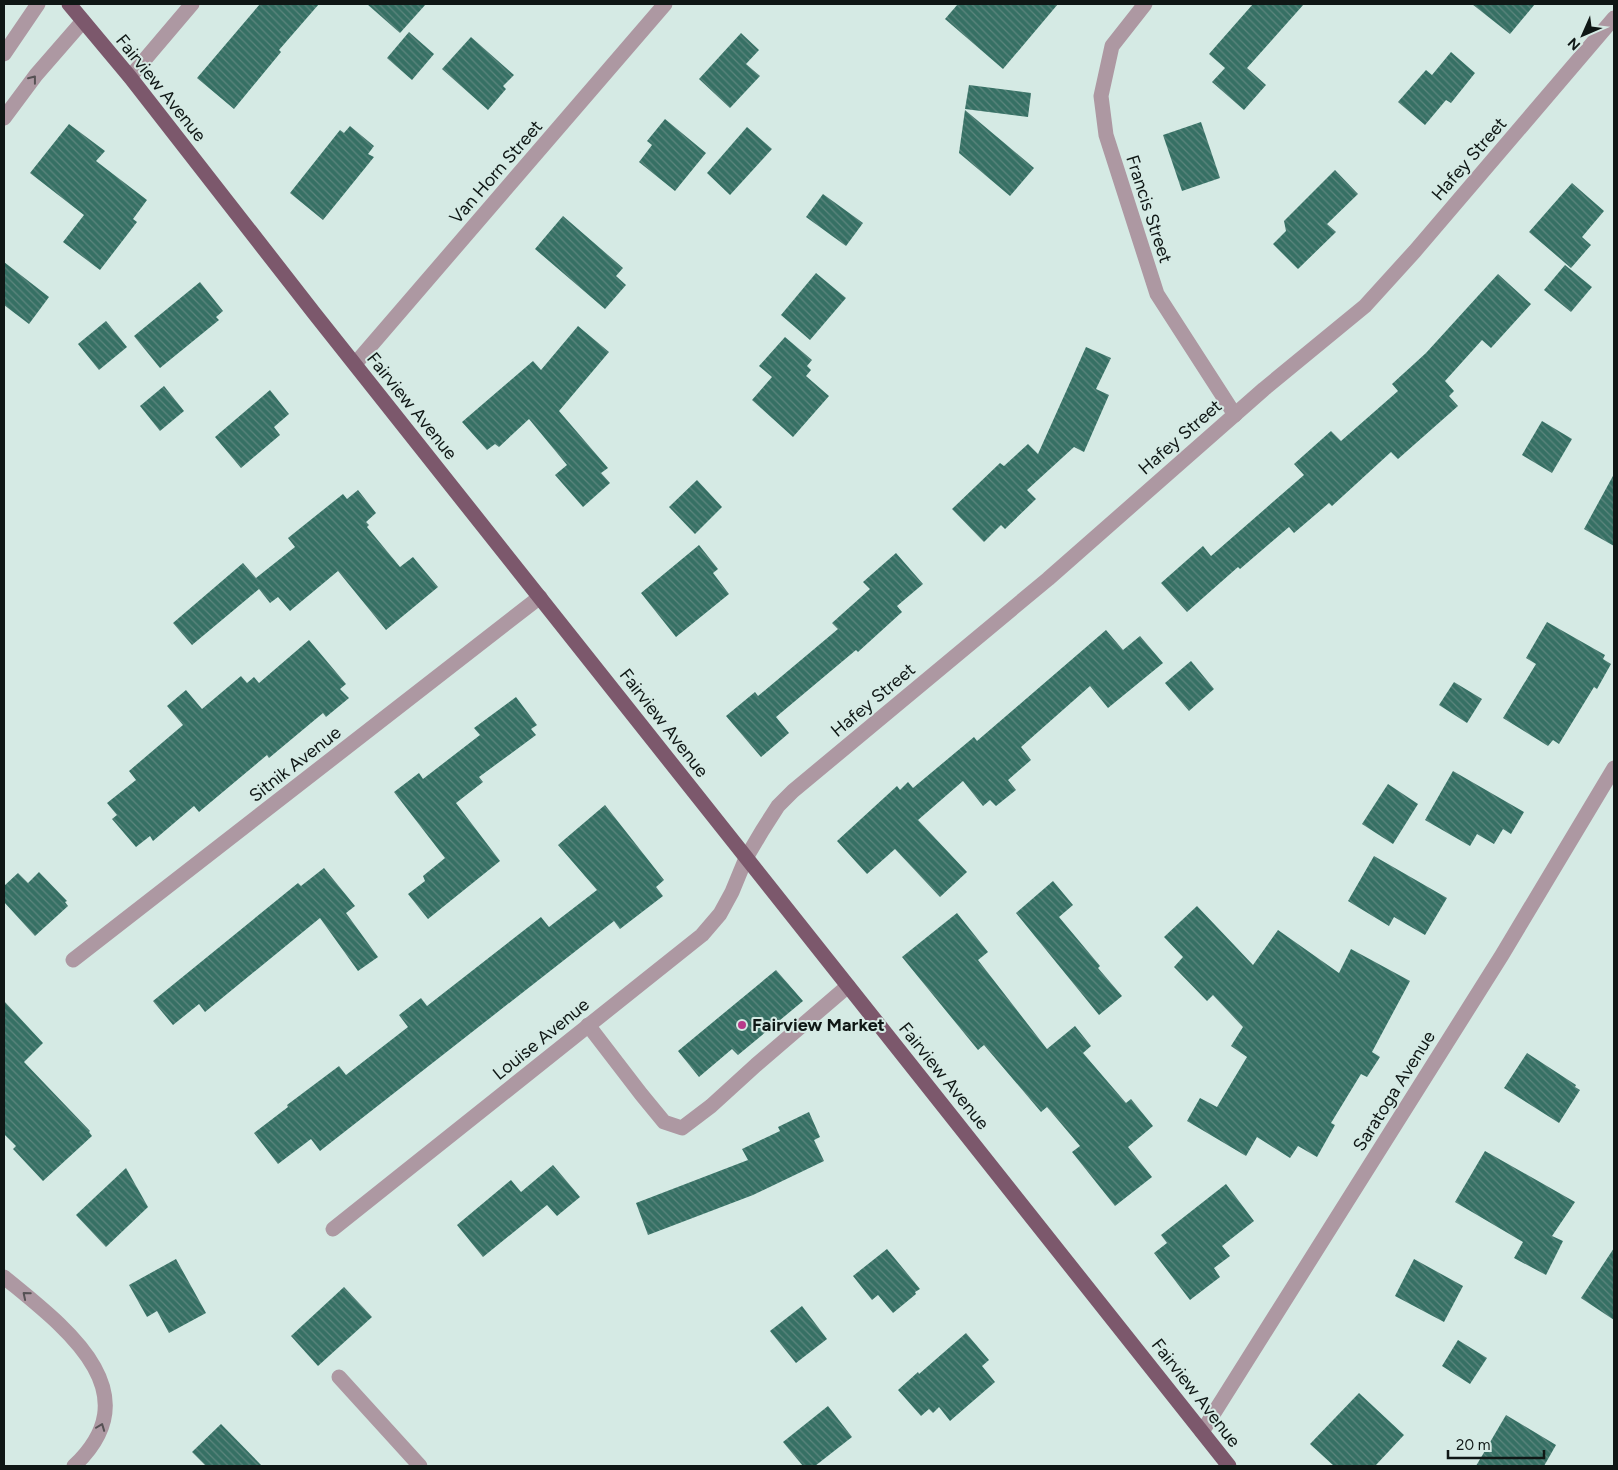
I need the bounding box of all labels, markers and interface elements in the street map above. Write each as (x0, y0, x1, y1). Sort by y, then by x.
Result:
north arrow (1558, 10, 1608, 60)
street label: Fairview Avenue (111, 30, 211, 146)
text: N (1564, 34, 1584, 54)
one-way arrow (28, 76, 36, 85)
street label: Hafey Street (1427, 113, 1511, 205)
street label: Van Horn Street (445, 115, 547, 228)
street label: Francis Street (1121, 152, 1177, 266)
street label: Fairview Avenue (362, 348, 462, 464)
street label: Hafey Street (1134, 395, 1226, 479)
street label: Hafey Street (826, 658, 920, 742)
street label: Fairview Avenue (615, 664, 713, 782)
street label: Sitnik Avenue (245, 721, 345, 807)
street label: Louise Avenue (488, 993, 594, 1085)
place label: Fairview Market (752, 1014, 885, 1036)
street label: Fairview Avenue (894, 1018, 994, 1134)
marker: Fairview Market (736, 1019, 748, 1031)
street label: Saratoga Avenue (1348, 1027, 1440, 1155)
one-way arrow (22, 1292, 31, 1301)
street label: Fairview Avenue (1147, 1334, 1245, 1452)
one-way arrow (95, 1423, 105, 1432)
scale bar (1448, 1428, 1544, 1460)
text: 20 m (1456, 1436, 1490, 1454)

